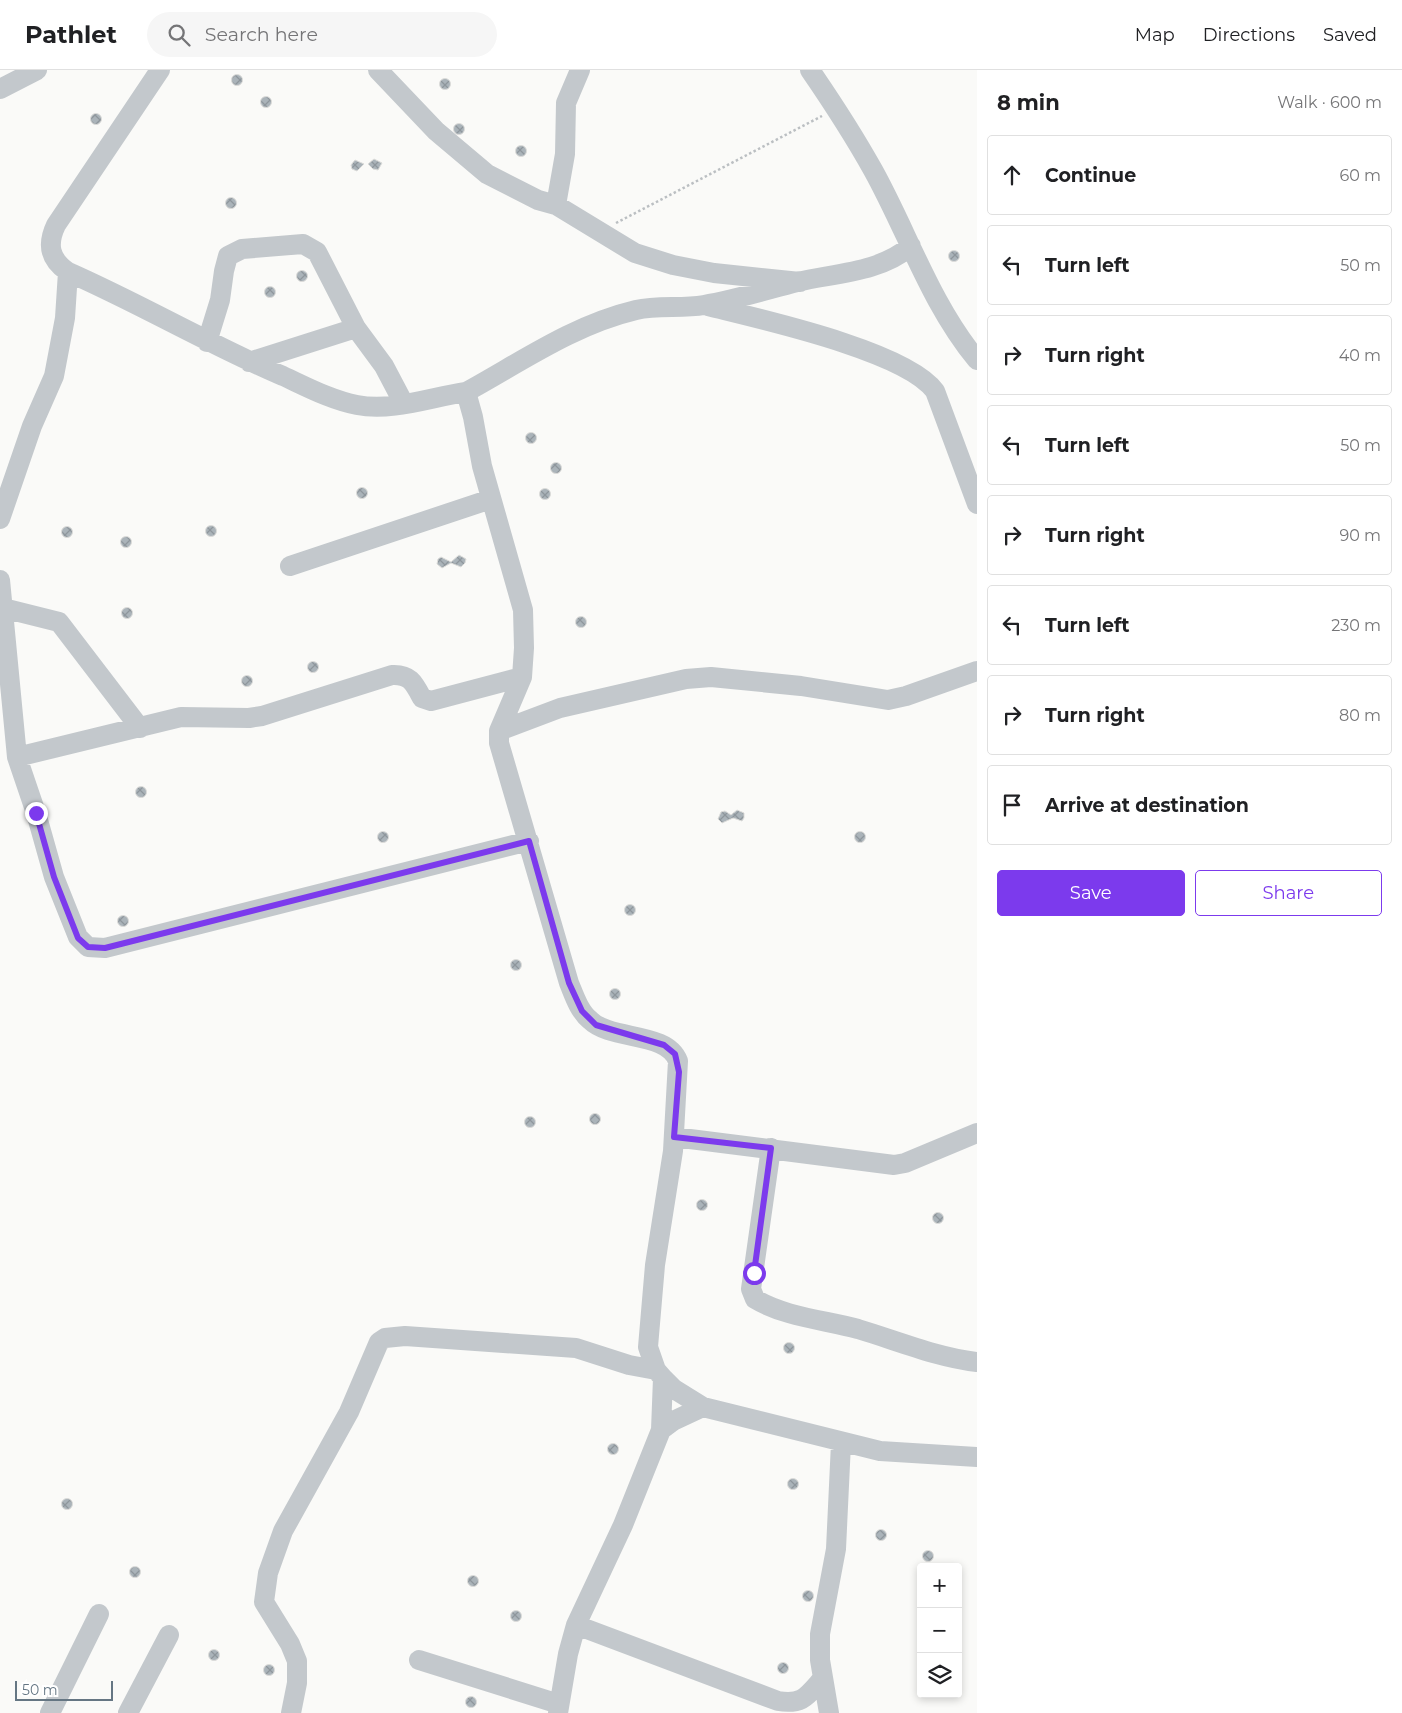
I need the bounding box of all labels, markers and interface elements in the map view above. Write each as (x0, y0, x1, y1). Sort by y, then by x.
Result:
search box (147, 12, 497, 57)
text: Pathlet (25, 20, 117, 49)
icon: search (165, 21, 193, 49)
text: Search here (205, 23, 318, 46)
text: Map (1135, 24, 1175, 46)
text: Directions (1203, 24, 1295, 46)
text: Saved (1323, 24, 1377, 46)
text: 8 min (997, 90, 1060, 115)
text: Walk · 600 m (1277, 93, 1382, 112)
icon: ahead (998, 161, 1026, 189)
text: Continue (1045, 164, 1136, 187)
text: 60 m (1339, 166, 1381, 185)
icon: left (998, 251, 1026, 279)
text: Turn left (1045, 254, 1130, 277)
text: 50 m (1340, 256, 1381, 275)
icon: right (998, 341, 1026, 369)
text: Turn right (1045, 344, 1145, 367)
text: 40 m (1339, 346, 1381, 365)
icon: left (998, 431, 1026, 459)
text: Turn left (1045, 434, 1130, 457)
text: 50 m (1340, 436, 1381, 455)
icon: right (998, 521, 1026, 549)
text: Turn right (1045, 524, 1145, 547)
text: 90 m (1339, 526, 1381, 545)
icon: left (998, 611, 1026, 639)
text: Turn left (1045, 614, 1130, 637)
text: 230 m (1331, 616, 1381, 635)
icon: right (998, 701, 1026, 729)
text: Turn right (1045, 704, 1145, 727)
text: 80 m (1339, 706, 1381, 725)
icon: arrive (998, 791, 1026, 819)
text: Arrive at destination (1045, 794, 1249, 817)
route end (25, 802, 48, 825)
button: Save (997, 870, 1185, 916)
button: Share (1195, 870, 1382, 916)
route start (743, 1262, 766, 1285)
map controls (917, 1563, 962, 1698)
button: + (917, 1563, 962, 1608)
button: − (917, 1608, 962, 1653)
button: layers (917, 1653, 962, 1698)
scale bar (15, 1678, 112, 1701)
text: 50 m (22, 1681, 58, 1699)

